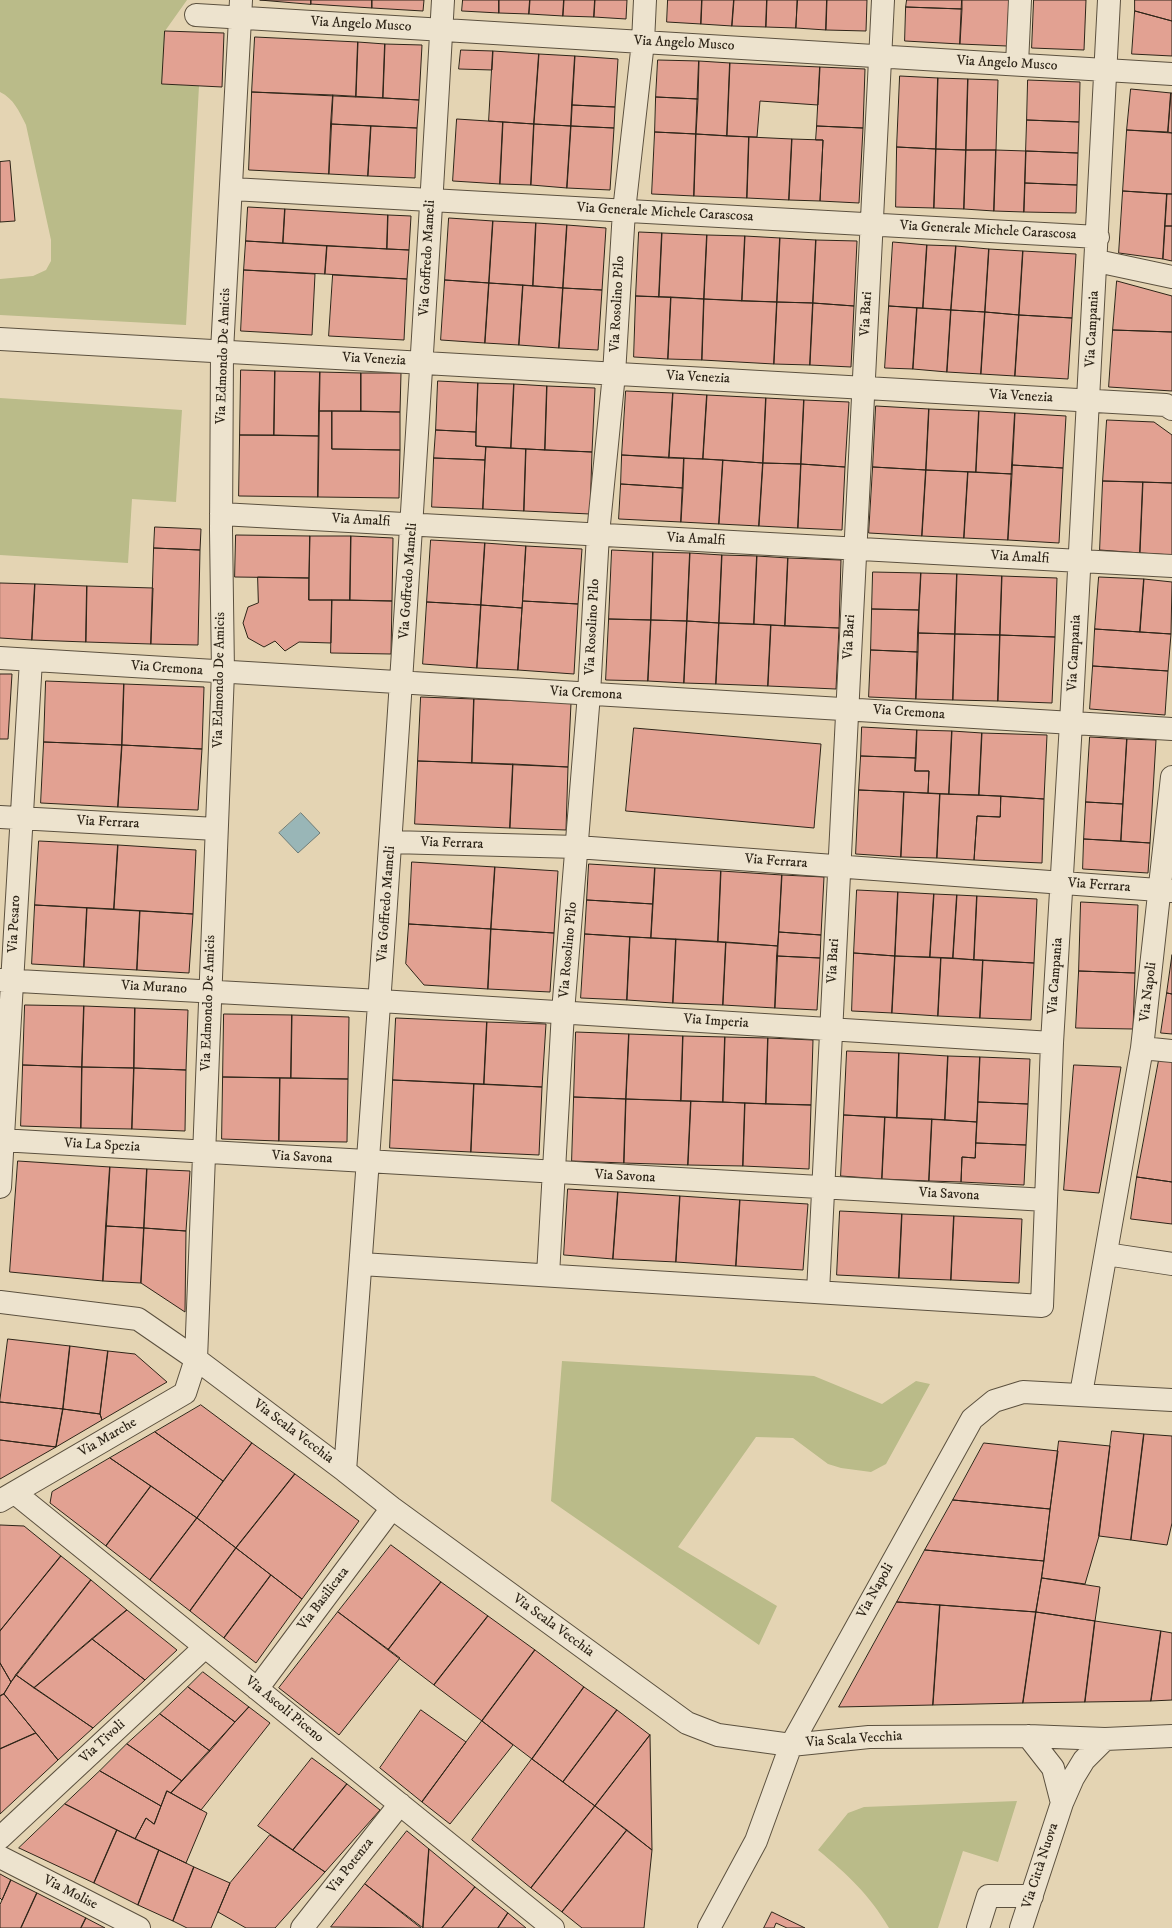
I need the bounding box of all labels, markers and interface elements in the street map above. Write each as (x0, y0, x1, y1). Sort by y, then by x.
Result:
street label: Via Angelo Musco (310, 14, 412, 36)
street label: Via Angelo Musco (633, 33, 735, 55)
street label: Via Angelo Musco (956, 53, 1058, 75)
street label: Via Goffredo Mameli (417, 199, 439, 317)
street label: Via Generale Michele Carascosa (576, 200, 754, 226)
street label: Via Generale Michele Carascosa (899, 218, 1077, 244)
street label: Via Rosolino Pilo (607, 255, 629, 353)
street label: Via Edmondo De Amicis (213, 288, 235, 424)
street label: Via Campania (1083, 290, 1103, 368)
street label: Via Bari (857, 291, 877, 337)
street label: Via Venezia (342, 350, 406, 370)
street label: Via Venezia (666, 368, 730, 388)
street label: Via Venezia (989, 387, 1053, 407)
street label: Via Amalfi (331, 511, 391, 531)
street label: Via Goffredo Mameli (397, 522, 421, 640)
street label: Via Amalfi (666, 530, 726, 550)
street label: Via Amalfi (990, 548, 1050, 568)
street label: Via Rosolino Pilo (582, 578, 604, 676)
street label: Via Edmondo De Amicis (210, 612, 230, 748)
street label: Via Bari (840, 614, 860, 660)
street label: Via Campania (1065, 614, 1085, 692)
street label: Via Cremona (130, 658, 204, 680)
street label: Via Cremona (550, 684, 622, 704)
street label: Via Cremona (872, 702, 946, 724)
street label: Via Ferrara (76, 813, 140, 833)
street label: Via Ferrara (420, 835, 484, 853)
street label: Via Goffredo Mameli (375, 845, 399, 963)
street label: Via Ferrara (744, 851, 808, 873)
street label: Via Ferrara (1067, 875, 1131, 897)
street label: Via Pesaro (5, 895, 25, 953)
street label: Via Rosolino Pilo (556, 901, 582, 999)
street label: Via Edmondo De Amicis (198, 935, 220, 1071)
street label: Via Campania (1045, 937, 1067, 1015)
street label: Via Bari (824, 938, 844, 984)
street label: Via Napoli (1137, 961, 1161, 1023)
street label: Via Murano (121, 978, 187, 998)
street label: Via Imperia (683, 1011, 749, 1033)
street label: Via La Spezia (64, 1136, 140, 1156)
street label: Via Savona (271, 1148, 333, 1168)
street label: Via Savona (594, 1167, 656, 1187)
street label: Via Savona (918, 1185, 980, 1205)
street label: Via Scala Vecchia (249, 1396, 337, 1468)
street label: Via Marche (76, 1415, 140, 1461)
street label: Via Napoli (854, 1561, 898, 1621)
street label: Via Basilicata (295, 1564, 353, 1634)
street label: Via Scala Vecchia (509, 1591, 597, 1661)
street label: Via Ascoli Piceno (241, 1673, 327, 1747)
street label: Via Tivoli (77, 1717, 129, 1767)
street label: Via Scala Vecchia (805, 1728, 903, 1752)
street label: Via Città Nuova (1019, 1821, 1063, 1911)
street label: Via Potenza (324, 1835, 378, 1897)
street label: Via Molise (40, 1872, 100, 1914)

